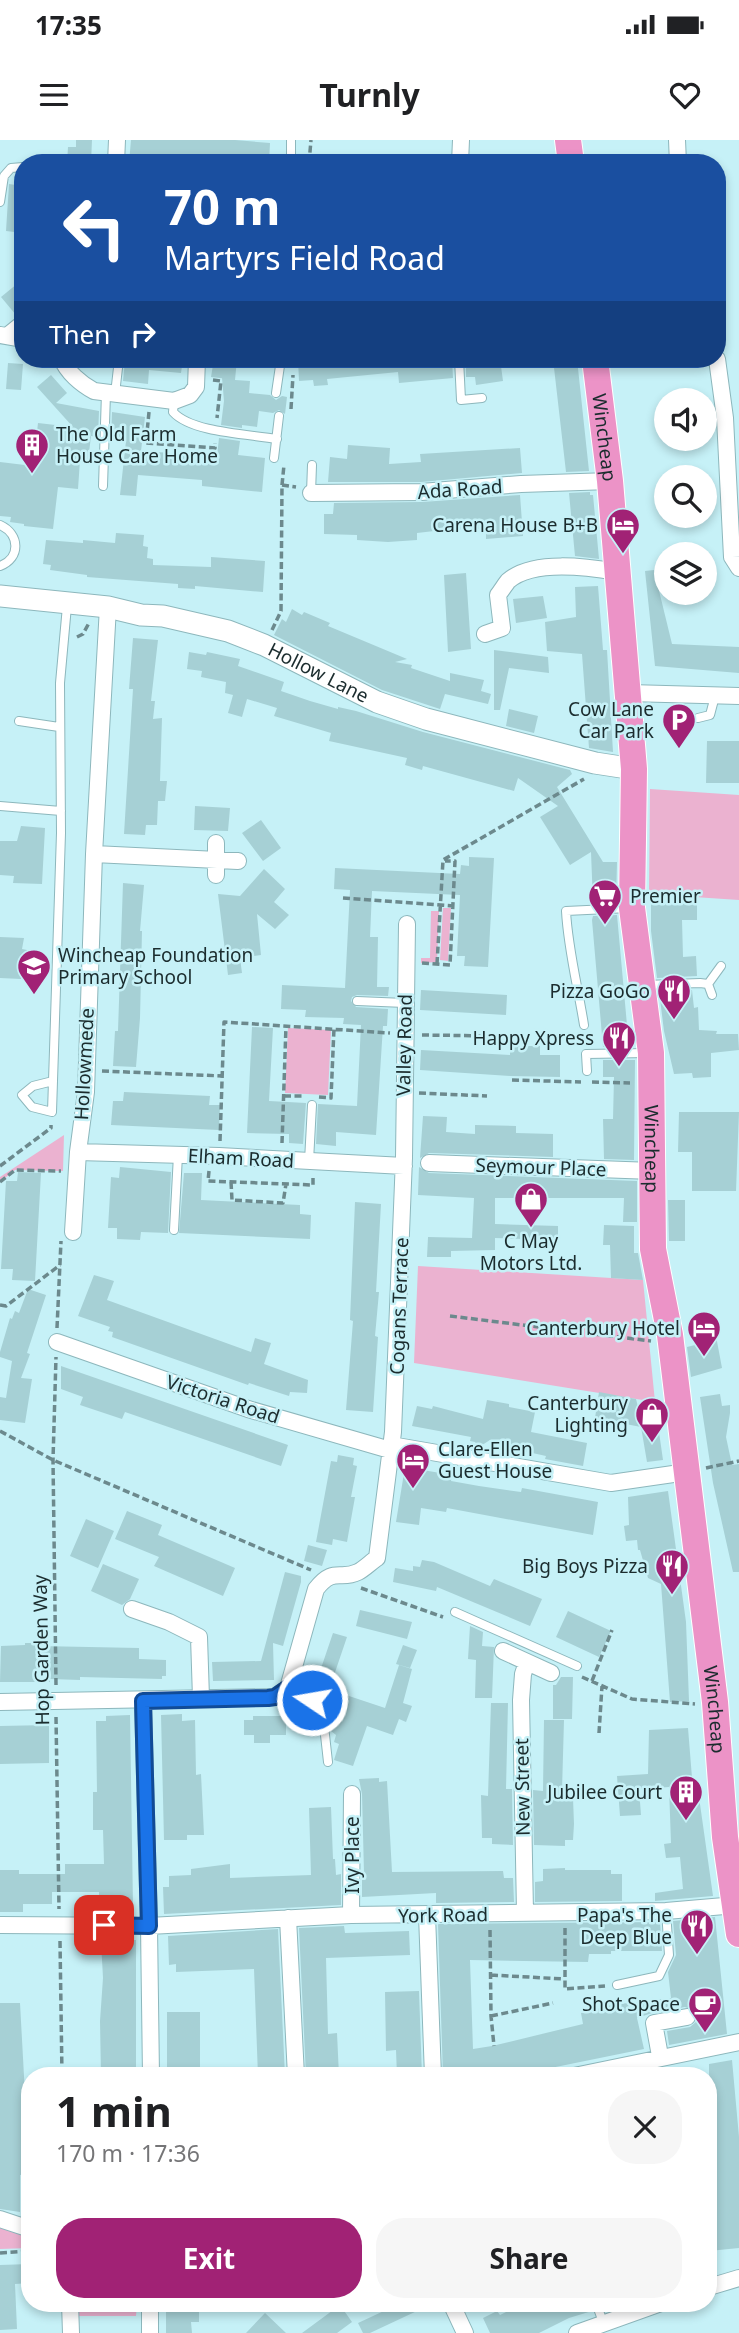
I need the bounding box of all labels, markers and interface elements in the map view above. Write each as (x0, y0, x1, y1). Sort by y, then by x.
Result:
text: 17:35 (35, 7, 102, 43)
text: Turnly (319, 73, 420, 116)
icon: menu (35, 76, 73, 114)
icon: heart (666, 76, 704, 114)
text: 70 m (164, 173, 281, 239)
icon: left (49, 182, 140, 273)
text: Martyrs Field Road (164, 236, 445, 279)
icon: right (124, 315, 162, 353)
text: Then (49, 316, 110, 352)
map controls (654, 388, 717, 605)
button: sound (654, 388, 717, 451)
street label: Wincheap (586, 392, 623, 483)
place label: The Old Farm House Care Home (56, 421, 218, 469)
building icon: The Old Farm House Care Home (13, 426, 51, 475)
button: search (654, 465, 717, 528)
street label: Ada Road (417, 473, 503, 505)
hotel icon: Carena House B+B (604, 506, 642, 555)
place label: Carena House B+B (432, 512, 598, 538)
button: layers (654, 542, 717, 605)
street label: Hollow Lane (264, 636, 373, 709)
place label: Cow Lane Car Park (568, 696, 654, 744)
parking icon: Cow Lane Car Park (660, 701, 698, 750)
supermarket icon: Premier (586, 877, 624, 926)
place label: Premier (630, 883, 701, 909)
place label: Wincheap Foundation Primary School (58, 942, 253, 990)
school or university icon: Wincheap Foundation Primary School (15, 947, 53, 996)
restaurant icon: Pizza GoGo (655, 972, 693, 1021)
place label: Pizza GoGo (549, 978, 650, 1004)
street label: Valley Road (390, 994, 418, 1096)
street label: Hollowmede (68, 1007, 100, 1121)
restaurant icon: Happy Xpress (600, 1019, 638, 1068)
place label: Happy Xpress (472, 1025, 594, 1051)
street label: Wincheap (639, 1105, 665, 1193)
street label: Elham Road (187, 1142, 295, 1174)
street label: Seymour Place (475, 1152, 607, 1182)
shop icon: C May Motors Ltd. (512, 1180, 550, 1229)
place label: C May Motors Ltd. (480, 1228, 582, 1276)
street label: Cogans Terrace (384, 1237, 414, 1375)
hotel icon: Canterbury Hotel (685, 1309, 723, 1358)
place label: Canterbury Hotel (526, 1315, 680, 1341)
street label: Victoria Road (163, 1368, 283, 1430)
place label: Canterbury Lighting (527, 1390, 628, 1438)
shop icon: Canterbury Lighting (633, 1395, 671, 1444)
place label: Clare-Ellen Guest House (438, 1436, 552, 1484)
hotel icon: Clare-Ellen Guest House (394, 1441, 432, 1490)
restaurant icon: Big Boys Pizza (653, 1547, 691, 1596)
place label: Big Boys Pizza (522, 1553, 648, 1579)
street label: Hop Garden Way (27, 1574, 55, 1726)
position arrow (275, 1663, 349, 1737)
street label: Wincheap (698, 1664, 732, 1754)
street label: New Street (508, 1738, 536, 1836)
building icon: Jubilee Court (667, 1773, 705, 1822)
place label: Jubilee Court (545, 1779, 662, 1805)
street label: Ivy Place (339, 1816, 365, 1894)
pin (74, 1895, 134, 1955)
street label: York Road (398, 1901, 488, 1929)
place label: Papa's The Deep Blue (577, 1902, 672, 1950)
icon: arrive (85, 1906, 123, 1944)
restaurant icon: Papa's The Deep Blue (678, 1907, 716, 1956)
cafe icon: Shot Space (686, 1985, 724, 2034)
place label: Shot Space (582, 1991, 680, 2017)
text: 1 min (56, 2082, 172, 2139)
button: close (608, 2090, 682, 2164)
text: 170 m · 17:36 (56, 2137, 200, 2169)
button: Exit (56, 2218, 362, 2298)
button: Share (376, 2218, 682, 2298)

